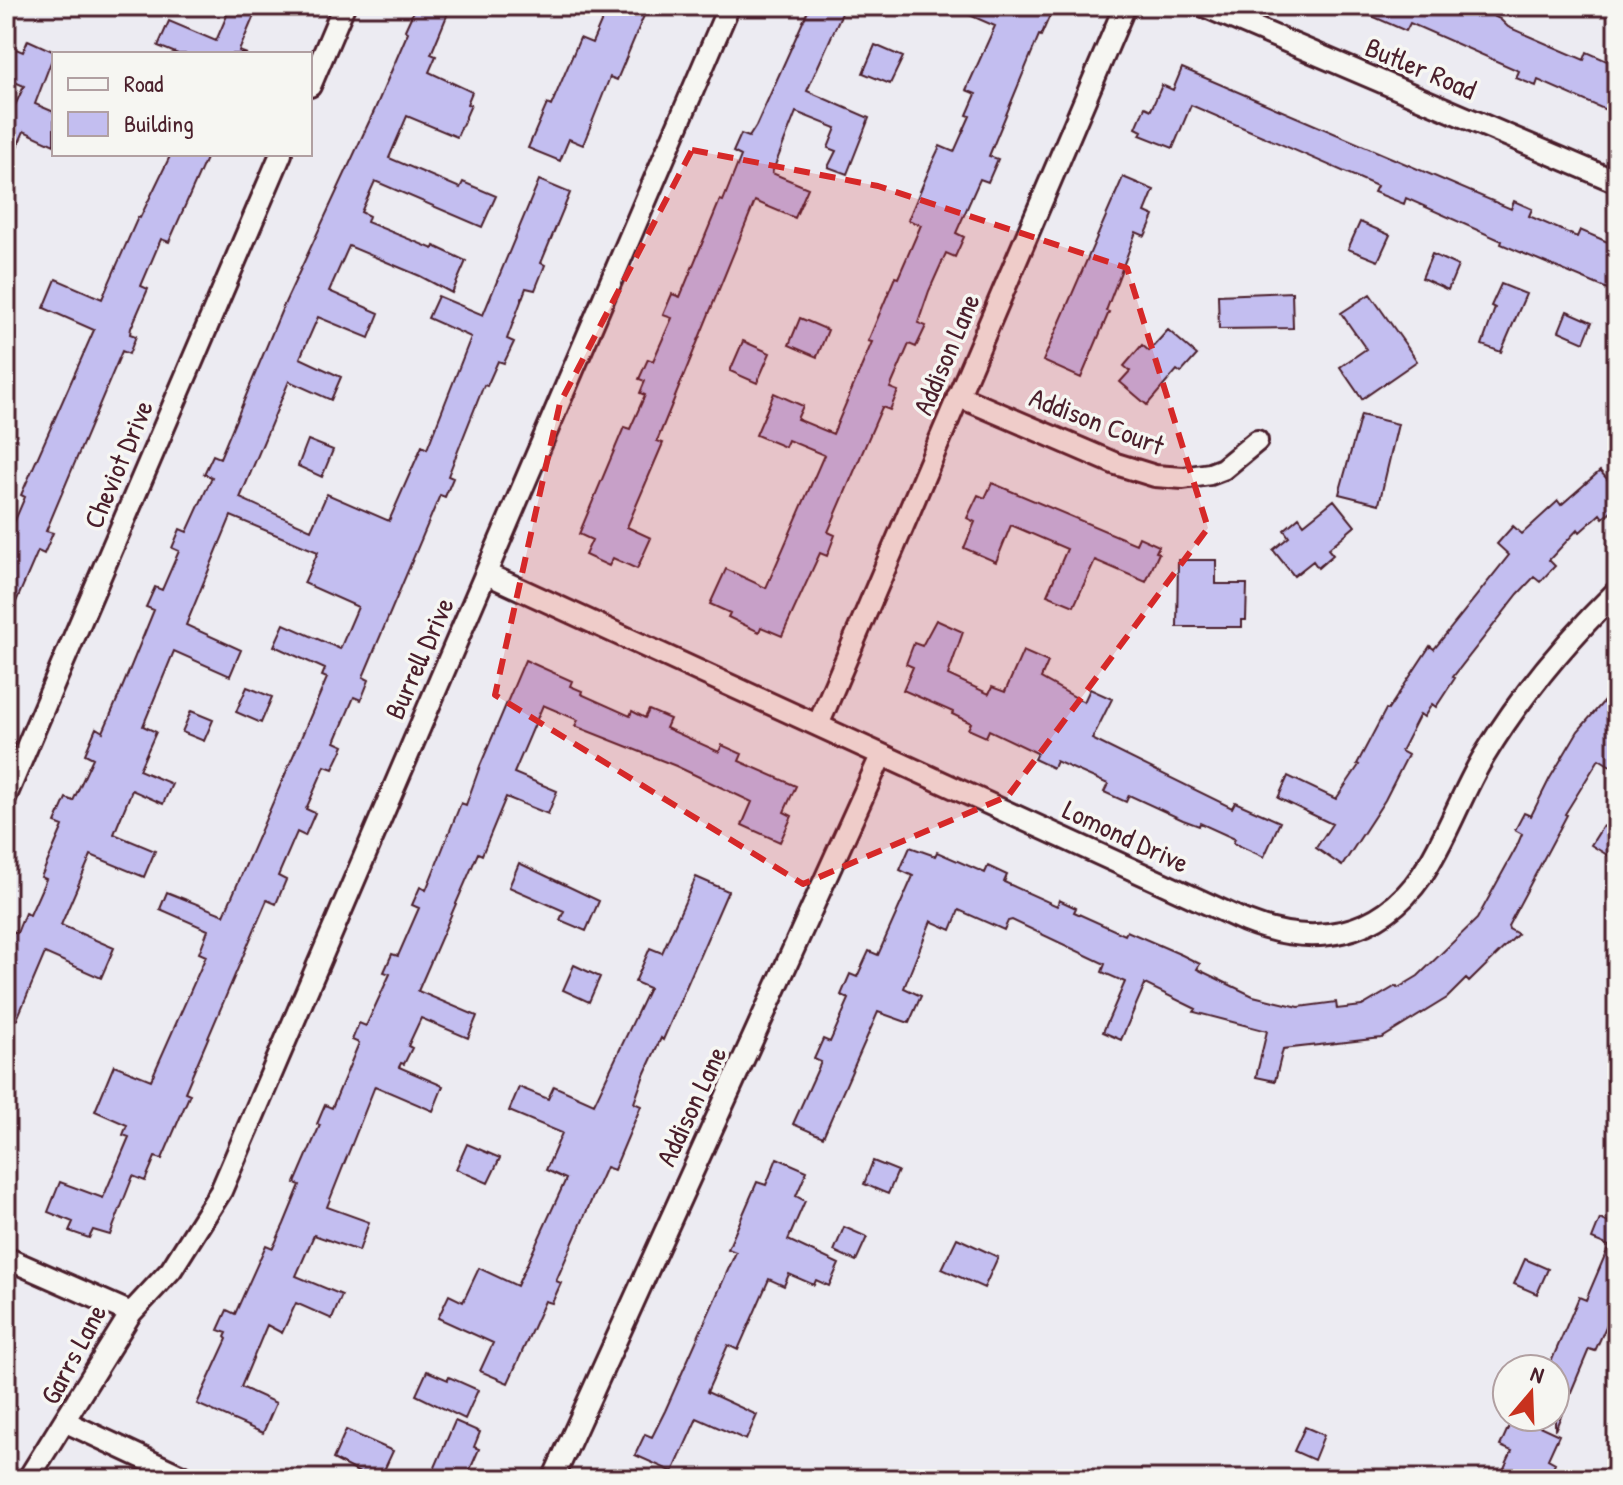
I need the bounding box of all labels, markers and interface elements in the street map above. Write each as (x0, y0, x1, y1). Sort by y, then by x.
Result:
street label: Butler Road (1360, 28, 1482, 108)
legend (52, 52, 312, 156)
text: Road (124, 67, 163, 99)
text: Building (124, 107, 194, 139)
street label: Addison Lane (903, 288, 989, 420)
street label: Addison Court (1024, 378, 1170, 464)
street label: Cheviot Drive (74, 394, 162, 534)
street label: Burrell Drive (375, 591, 463, 725)
street label: Lomond Drive (1057, 790, 1195, 882)
street label: Addison Lane (647, 1040, 735, 1172)
street label: Garrs Lane (31, 1297, 115, 1411)
north arrow (1491, 1353, 1571, 1433)
text: N (1527, 1358, 1548, 1390)

